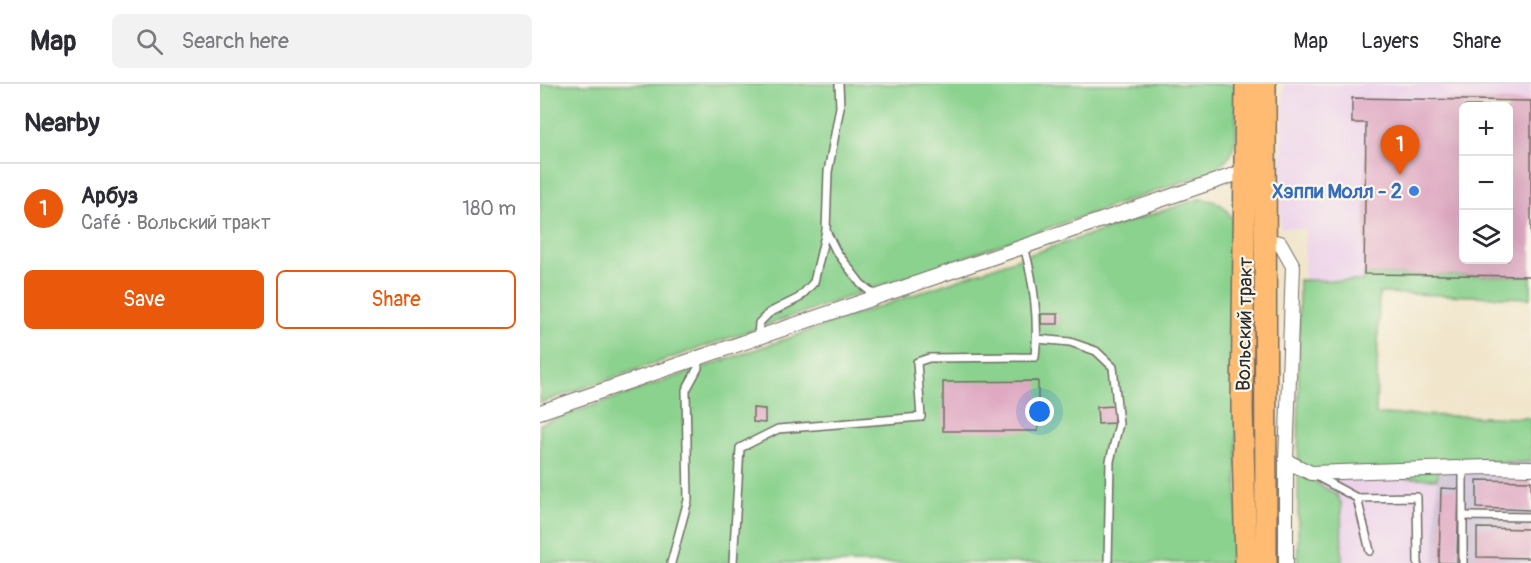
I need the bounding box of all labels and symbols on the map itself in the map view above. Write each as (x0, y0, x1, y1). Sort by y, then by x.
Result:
pin: 1 (1380, 126, 1420, 175)
place label: Хэппи Молл - 2 (1272, 179, 1402, 204)
marker: Хэппи Молл - 2 (1407, 184, 1421, 198)
street label: Вольский тракт (1231, 257, 1258, 391)
your location (1025, 397, 1054, 426)

